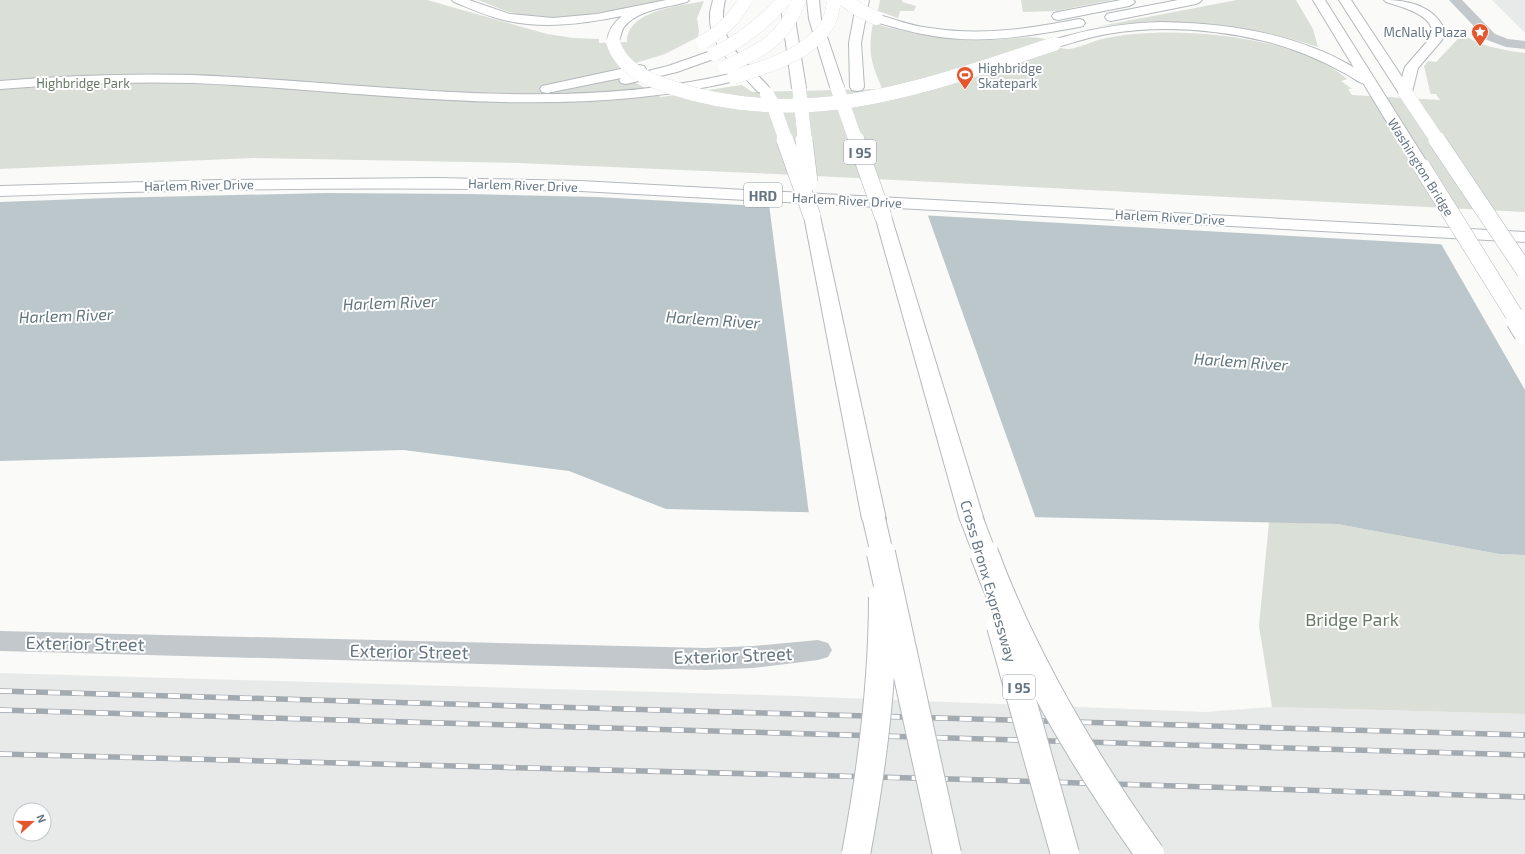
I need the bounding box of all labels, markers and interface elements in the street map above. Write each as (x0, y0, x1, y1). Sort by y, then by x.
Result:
place icon: McNally Plaza (1470, 22, 1490, 47)
place label: McNally Plaza (1384, 24, 1467, 40)
place label: Highbridge Skatepark (978, 60, 1042, 91)
sports icon: Highbridge Skatepark (955, 65, 975, 90)
park label: Highbridge Park (36, 75, 130, 91)
street label: Washington Bridge (1384, 115, 1458, 219)
road number: I 95 (844, 140, 876, 164)
street label: Harlem River Drive (468, 175, 578, 195)
street label: Harlem River Drive (144, 176, 254, 194)
road number: HRD (744, 183, 782, 207)
street label: Harlem River Drive (792, 189, 902, 211)
street label: Harlem River Drive (1115, 206, 1225, 228)
water label: Harlem River (343, 291, 438, 313)
water label: Harlem River (19, 304, 114, 326)
water label: Harlem River (665, 306, 761, 332)
water label: Harlem River (1193, 348, 1289, 374)
street label: Cross Bronx Expressway (957, 498, 1021, 664)
park label: Bridge Park (1305, 608, 1399, 630)
street label: Exterior Street (25, 631, 145, 655)
street label: Exterior Street (349, 639, 469, 663)
street label: Exterior Street (673, 642, 793, 668)
road number: I 95 (1003, 675, 1035, 699)
north arrow (12, 802, 52, 842)
text: N (34, 812, 49, 824)

